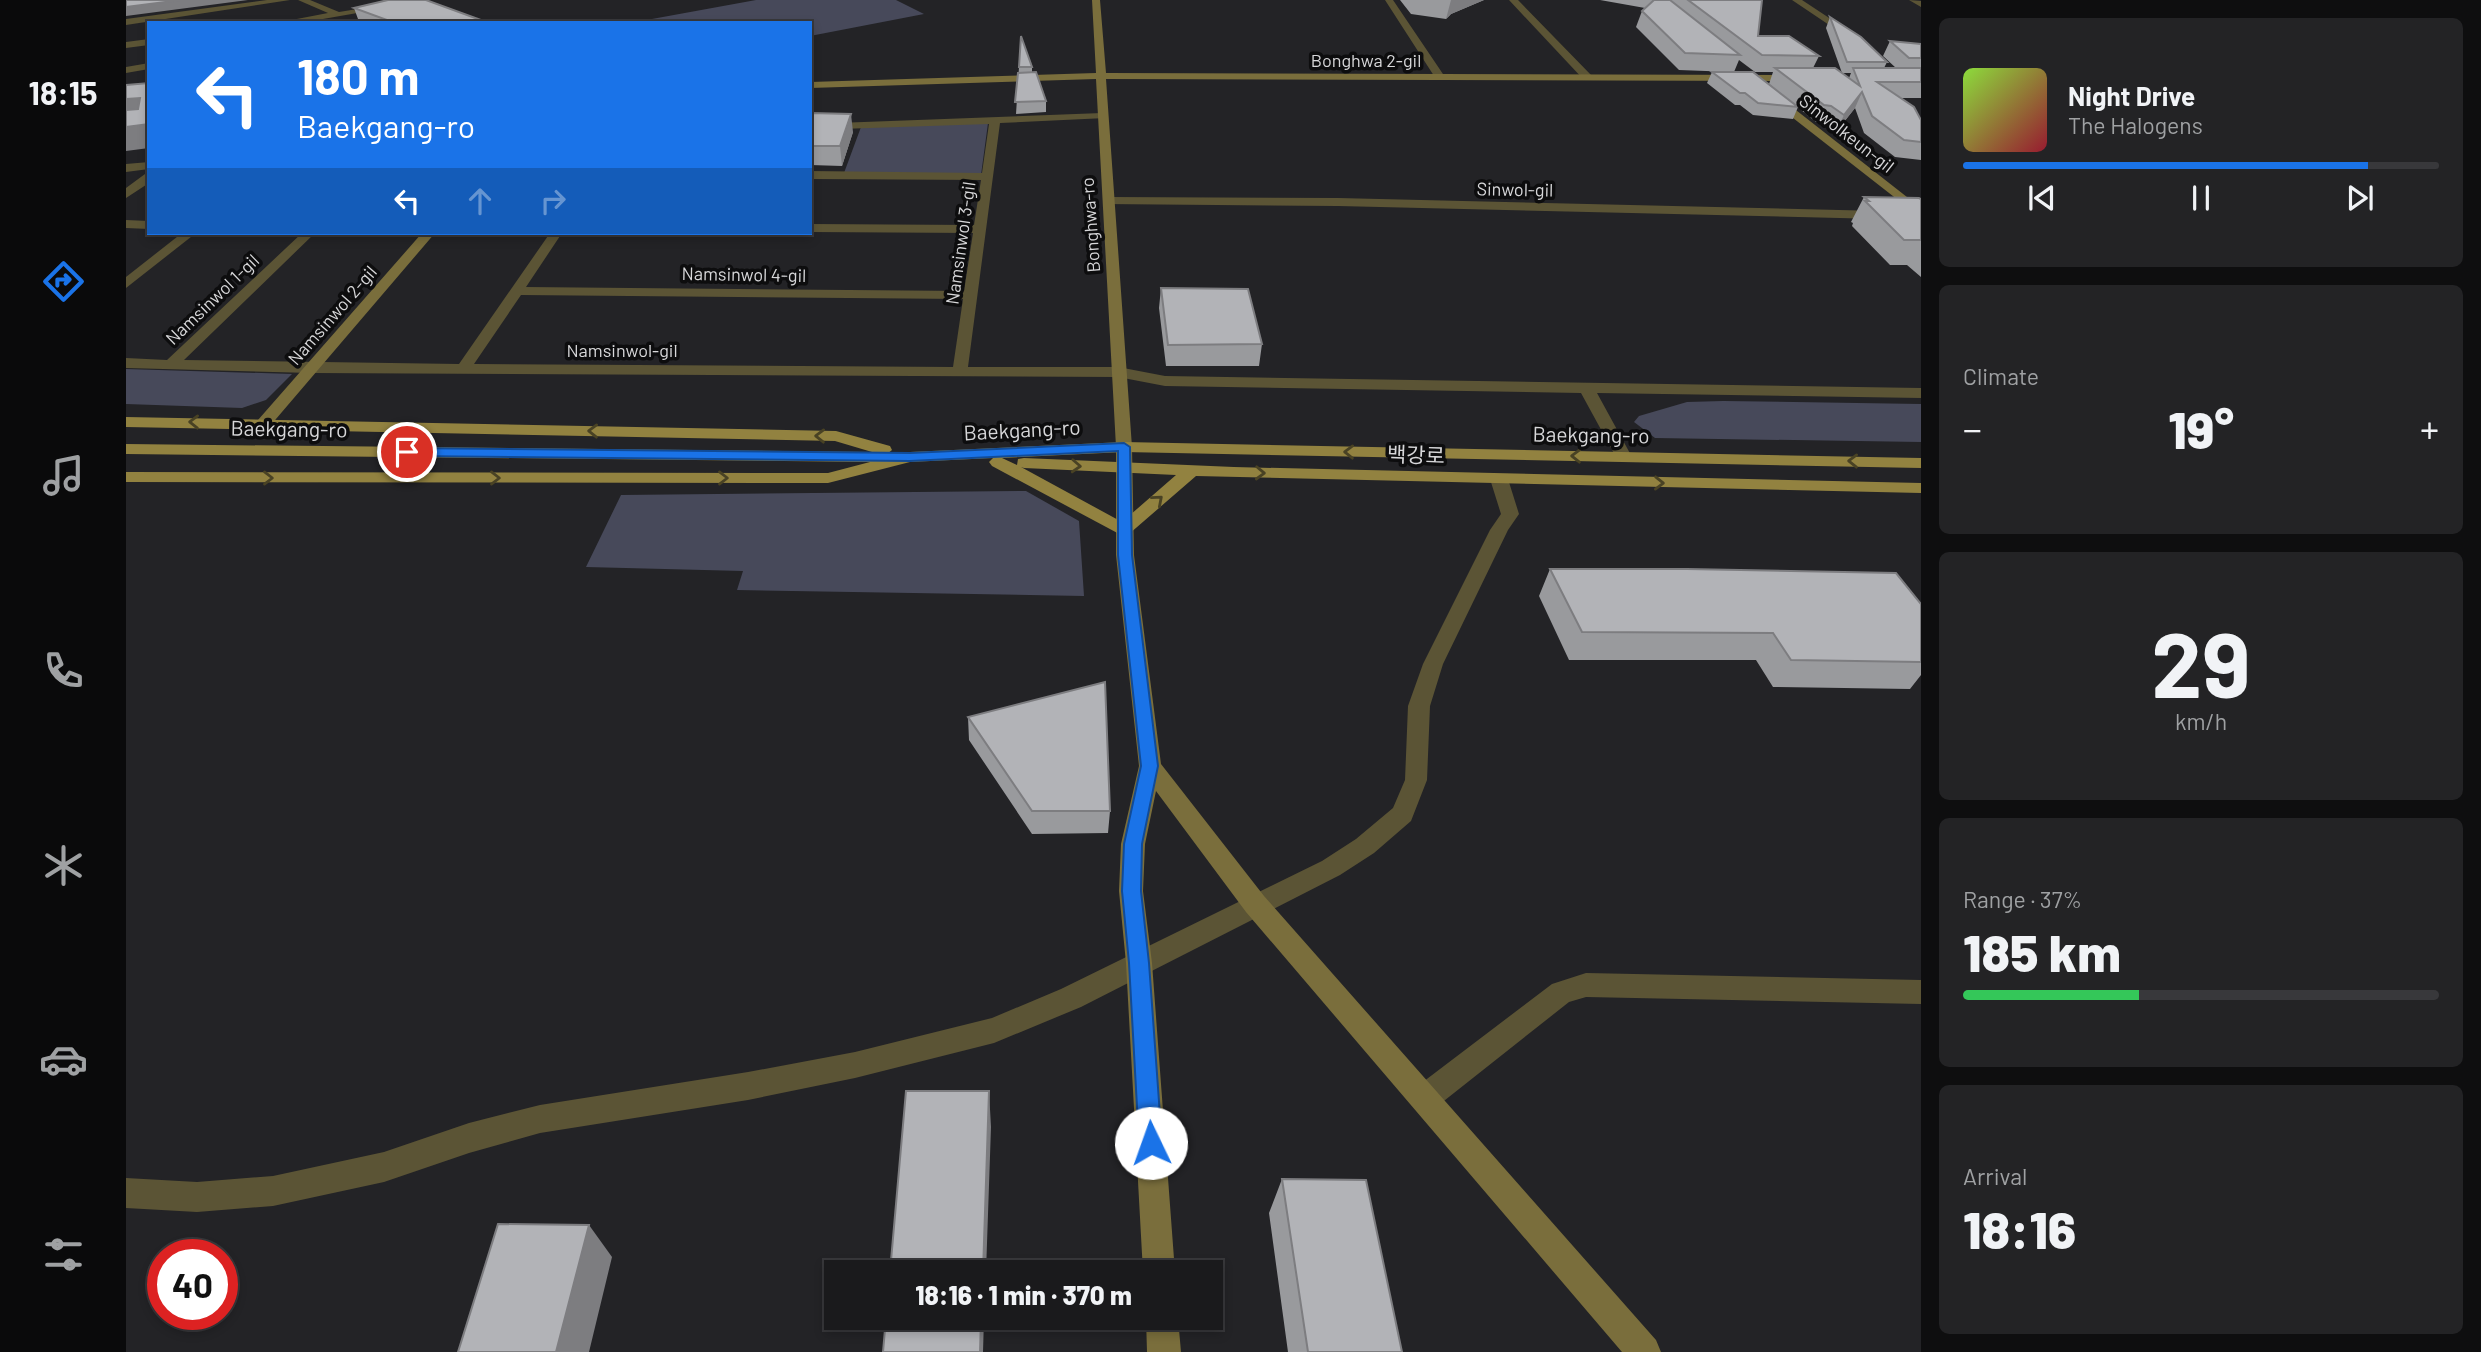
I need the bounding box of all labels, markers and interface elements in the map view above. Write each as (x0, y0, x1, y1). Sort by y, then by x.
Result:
text: 180 m (297, 46, 420, 105)
icon: left (182, 49, 273, 140)
street label: Bonghwa 2-gil (1311, 49, 1421, 71)
text: 18:15 (29, 73, 97, 111)
text: Night Drive (2068, 80, 2195, 111)
street label: Sinwolkeun-gil (1795, 89, 1899, 177)
text: Baekgang-ro (297, 106, 475, 144)
text: The Halogens (2068, 111, 2203, 139)
street label: Bonghwa-ro (1076, 177, 1104, 273)
street label: Sinwol-gil (1476, 177, 1554, 201)
icon: previous (2023, 179, 2061, 217)
icon: pause (2182, 179, 2220, 217)
icon: next (2341, 179, 2379, 217)
street label: Namsinwol 3-gil (940, 180, 980, 306)
icon: left (388, 182, 426, 220)
icon: ahead (461, 182, 499, 220)
icon: right (534, 182, 572, 220)
street label: Namsinwol 1-gil (161, 249, 263, 349)
icon: directions (39, 257, 88, 306)
street label: Namsinwol 2-gil (283, 261, 381, 369)
street label: Namsinwol 4-gil (681, 262, 807, 286)
street label: Namsinwol-gil (566, 339, 678, 361)
text: Climate (1963, 362, 2039, 390)
text: 19° (2168, 397, 2234, 459)
text: − (1963, 405, 1982, 451)
text: + (2420, 405, 2439, 451)
street label: Baekgang-ro (963, 413, 1081, 445)
street label: Baekgang-ro (230, 414, 348, 442)
one-way arrow (188, 415, 199, 430)
street label: Baekgang-ro (1532, 420, 1650, 448)
pin (377, 422, 437, 482)
one-way arrow (587, 423, 597, 439)
one-way arrow (814, 428, 825, 444)
icon: arrive (388, 433, 426, 471)
street label: 백강로 (1387, 440, 1445, 468)
one-way arrow (1343, 444, 1354, 459)
one-way arrow (1571, 449, 1582, 464)
icon: music (39, 451, 88, 500)
one-way arrow (1847, 454, 1858, 469)
one-way arrow (1071, 458, 1082, 473)
one-way arrow (1255, 465, 1266, 480)
one-way arrow (263, 470, 273, 486)
one-way arrow (490, 470, 501, 486)
one-way arrow (718, 470, 728, 486)
one-way arrow (1654, 475, 1665, 491)
one-way arrow (1149, 496, 1162, 508)
text: 29 (2151, 607, 2251, 716)
icon: phone (39, 646, 88, 695)
text: km/h (2175, 707, 2227, 735)
icon: climate (39, 841, 88, 890)
text: Range · 37% (1963, 885, 2082, 913)
text: 185 km (1963, 920, 2121, 982)
icon: car (39, 1035, 88, 1084)
position arrow (1114, 1106, 1188, 1180)
text: Arrival (1963, 1162, 2027, 1190)
text: 18:16 (1963, 1197, 2076, 1259)
icon: filters (39, 1230, 88, 1279)
speed limit sign: 40 (147, 1239, 238, 1330)
text: 18:16 · 1 min · 370 m (915, 1279, 1132, 1310)

